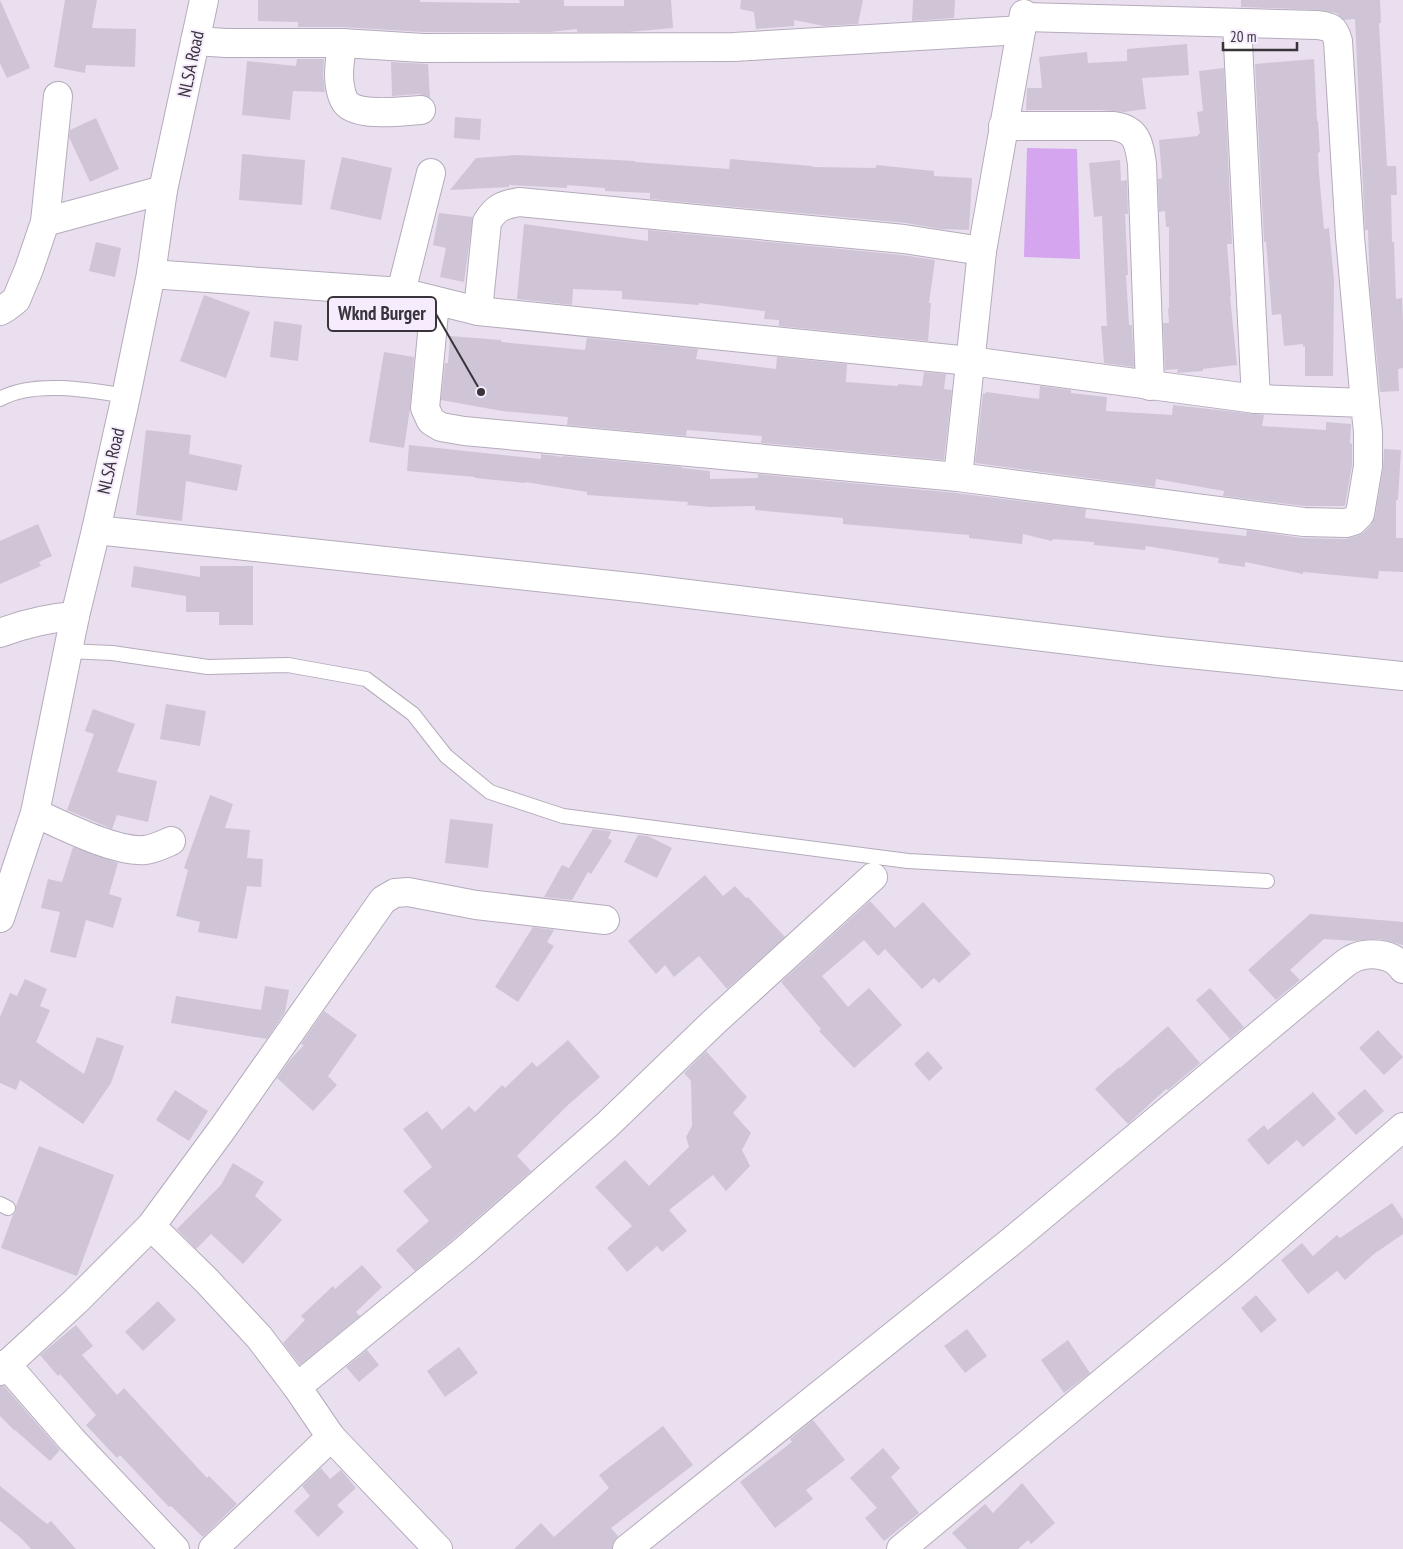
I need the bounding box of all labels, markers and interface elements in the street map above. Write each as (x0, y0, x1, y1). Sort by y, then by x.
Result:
scale bar (1223, 20, 1297, 52)
text: 20 m (1230, 27, 1256, 46)
street label: NLSA Road (172, 29, 209, 99)
callout: Wknd Burger (328, 297, 436, 331)
text: Wknd Burger (337, 301, 426, 325)
street label: NLSA Road (92, 426, 129, 496)

